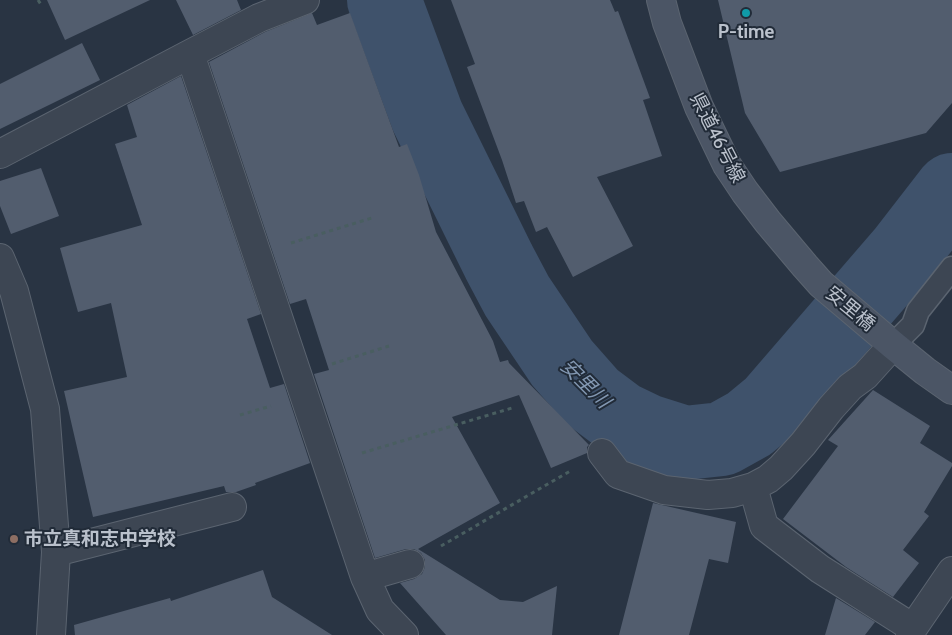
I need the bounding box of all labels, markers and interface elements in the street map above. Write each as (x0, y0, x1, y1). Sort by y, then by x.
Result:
marker: P-time (740, 7, 752, 19)
place label: P-time (718, 21, 774, 43)
street label: 県道46号線 (685, 89, 749, 187)
street label: 安里橋 (821, 282, 879, 336)
water label: 安里川 (555, 354, 615, 414)
place label: 市立真和志中学校 (24, 528, 176, 550)
marker: 市立真和志中学校 (8, 533, 20, 545)

